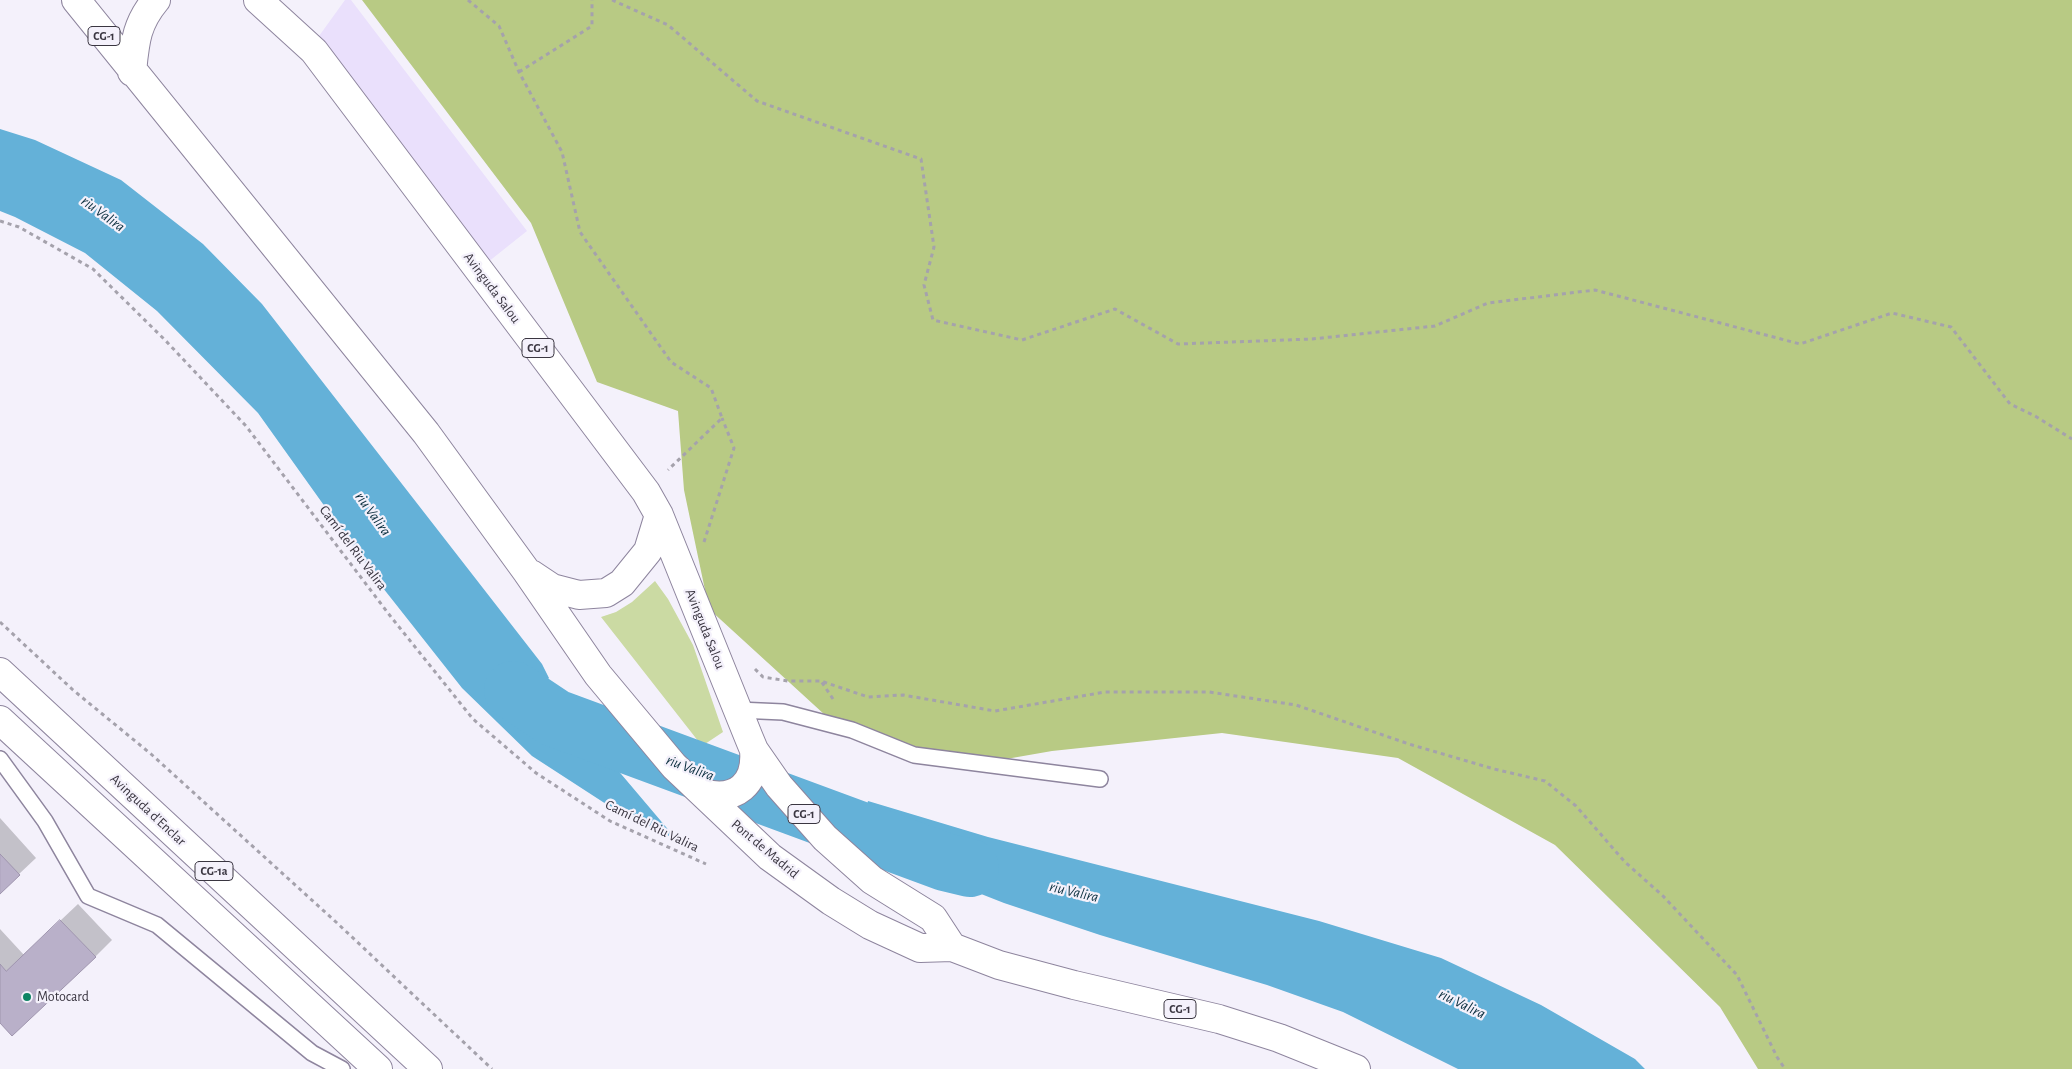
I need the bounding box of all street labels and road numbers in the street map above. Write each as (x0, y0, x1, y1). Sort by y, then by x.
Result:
road number: CG-1 (88, 27, 120, 46)
street label: Avinguda Salou (460, 249, 524, 327)
road number: CG-1 (522, 338, 554, 358)
street label: Camí del Riu Valira (316, 502, 390, 594)
street label: Avinguda Salou (681, 587, 729, 671)
street label: Avinguda d'Enclar (107, 771, 189, 849)
street label: Camí del Riu Valira (603, 796, 701, 856)
road number: CG-1 (788, 804, 820, 824)
street label: Pont de Madrid (728, 816, 802, 882)
road number: CG-1a (195, 861, 233, 880)
road number: CG-1 (1164, 1000, 1196, 1019)

